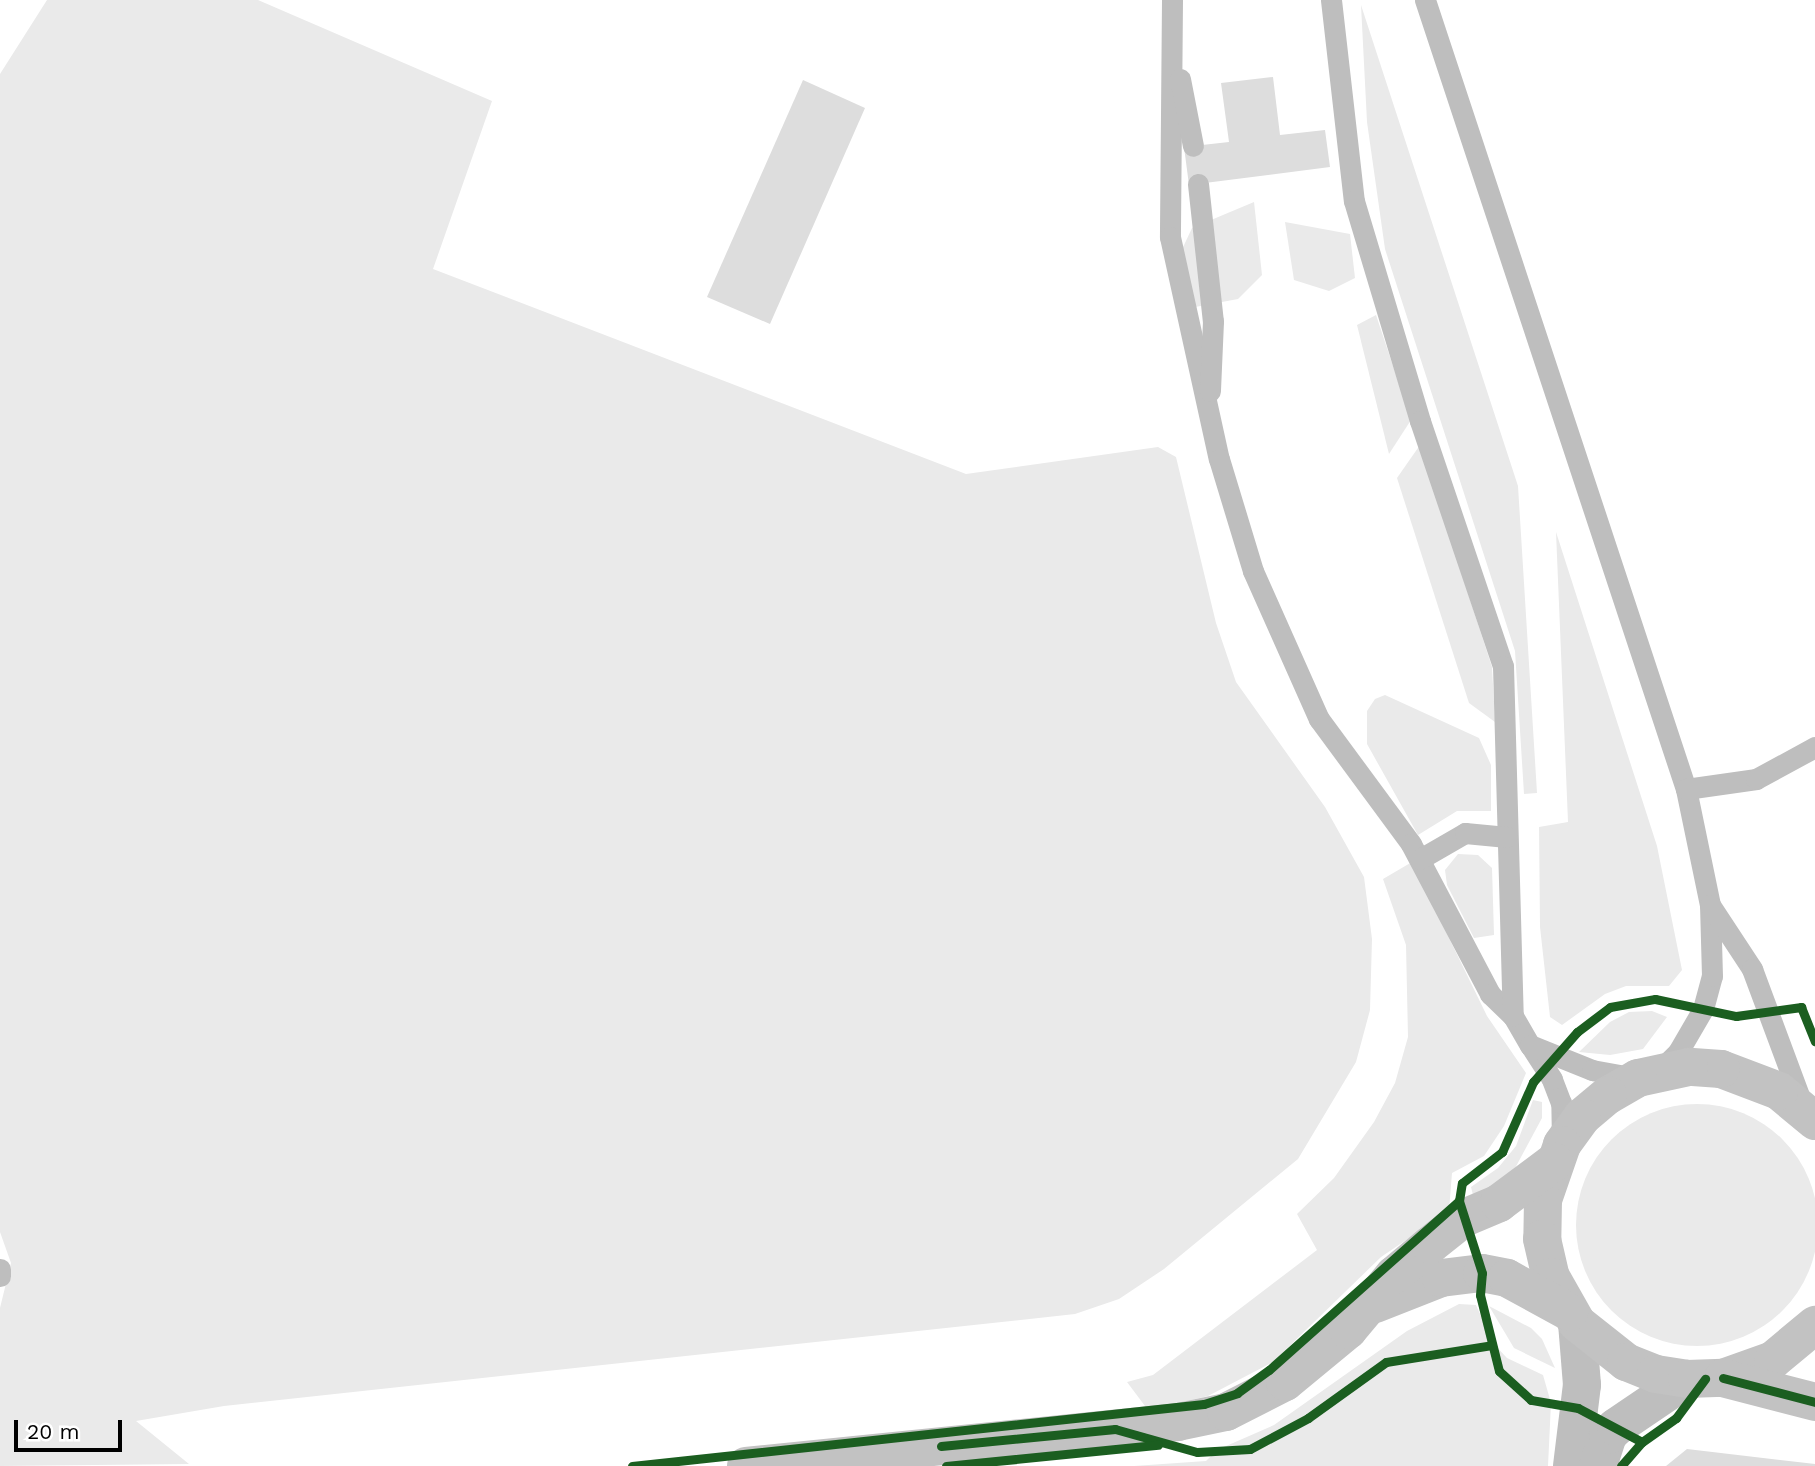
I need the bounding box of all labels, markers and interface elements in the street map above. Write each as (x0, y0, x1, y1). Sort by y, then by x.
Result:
scale bar (18, 1406, 126, 1450)
text: 20 m (27, 1419, 79, 1444)

